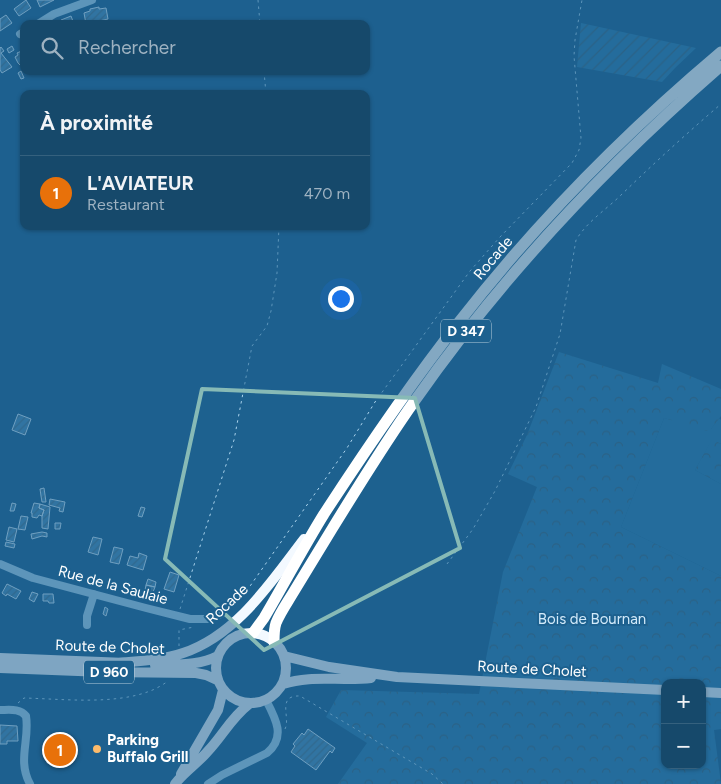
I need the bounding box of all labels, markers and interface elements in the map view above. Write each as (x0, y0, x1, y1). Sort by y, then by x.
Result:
search box (20, 20, 370, 75)
icon: search (38, 34, 66, 62)
text: Rechercher (78, 36, 176, 59)
text: À proximité (40, 110, 153, 135)
text: L'AVIATEUR (87, 172, 194, 195)
text: 1 (53, 184, 59, 203)
text: 470 m (304, 184, 350, 203)
text: Restaurant (87, 195, 165, 214)
street label: Rocade (470, 233, 516, 283)
your location (328, 286, 354, 312)
road number: D 347 (441, 320, 491, 342)
street label: Rue de la Saulaie (56, 562, 170, 608)
street label: Rocade (202, 580, 252, 628)
park label: Bois de Bournan (538, 610, 646, 628)
street label: Route de Cholet (55, 636, 165, 658)
street label: Route de Cholet (477, 657, 588, 681)
road number: D 960 (84, 660, 134, 684)
map controls (661, 679, 706, 769)
button: + (661, 679, 706, 724)
button: − (661, 724, 706, 769)
pin: 1 (44, 731, 76, 769)
place label: Parking Buffalo Grill (107, 731, 188, 766)
marker: Parking Buffalo Grill (91, 743, 103, 755)

